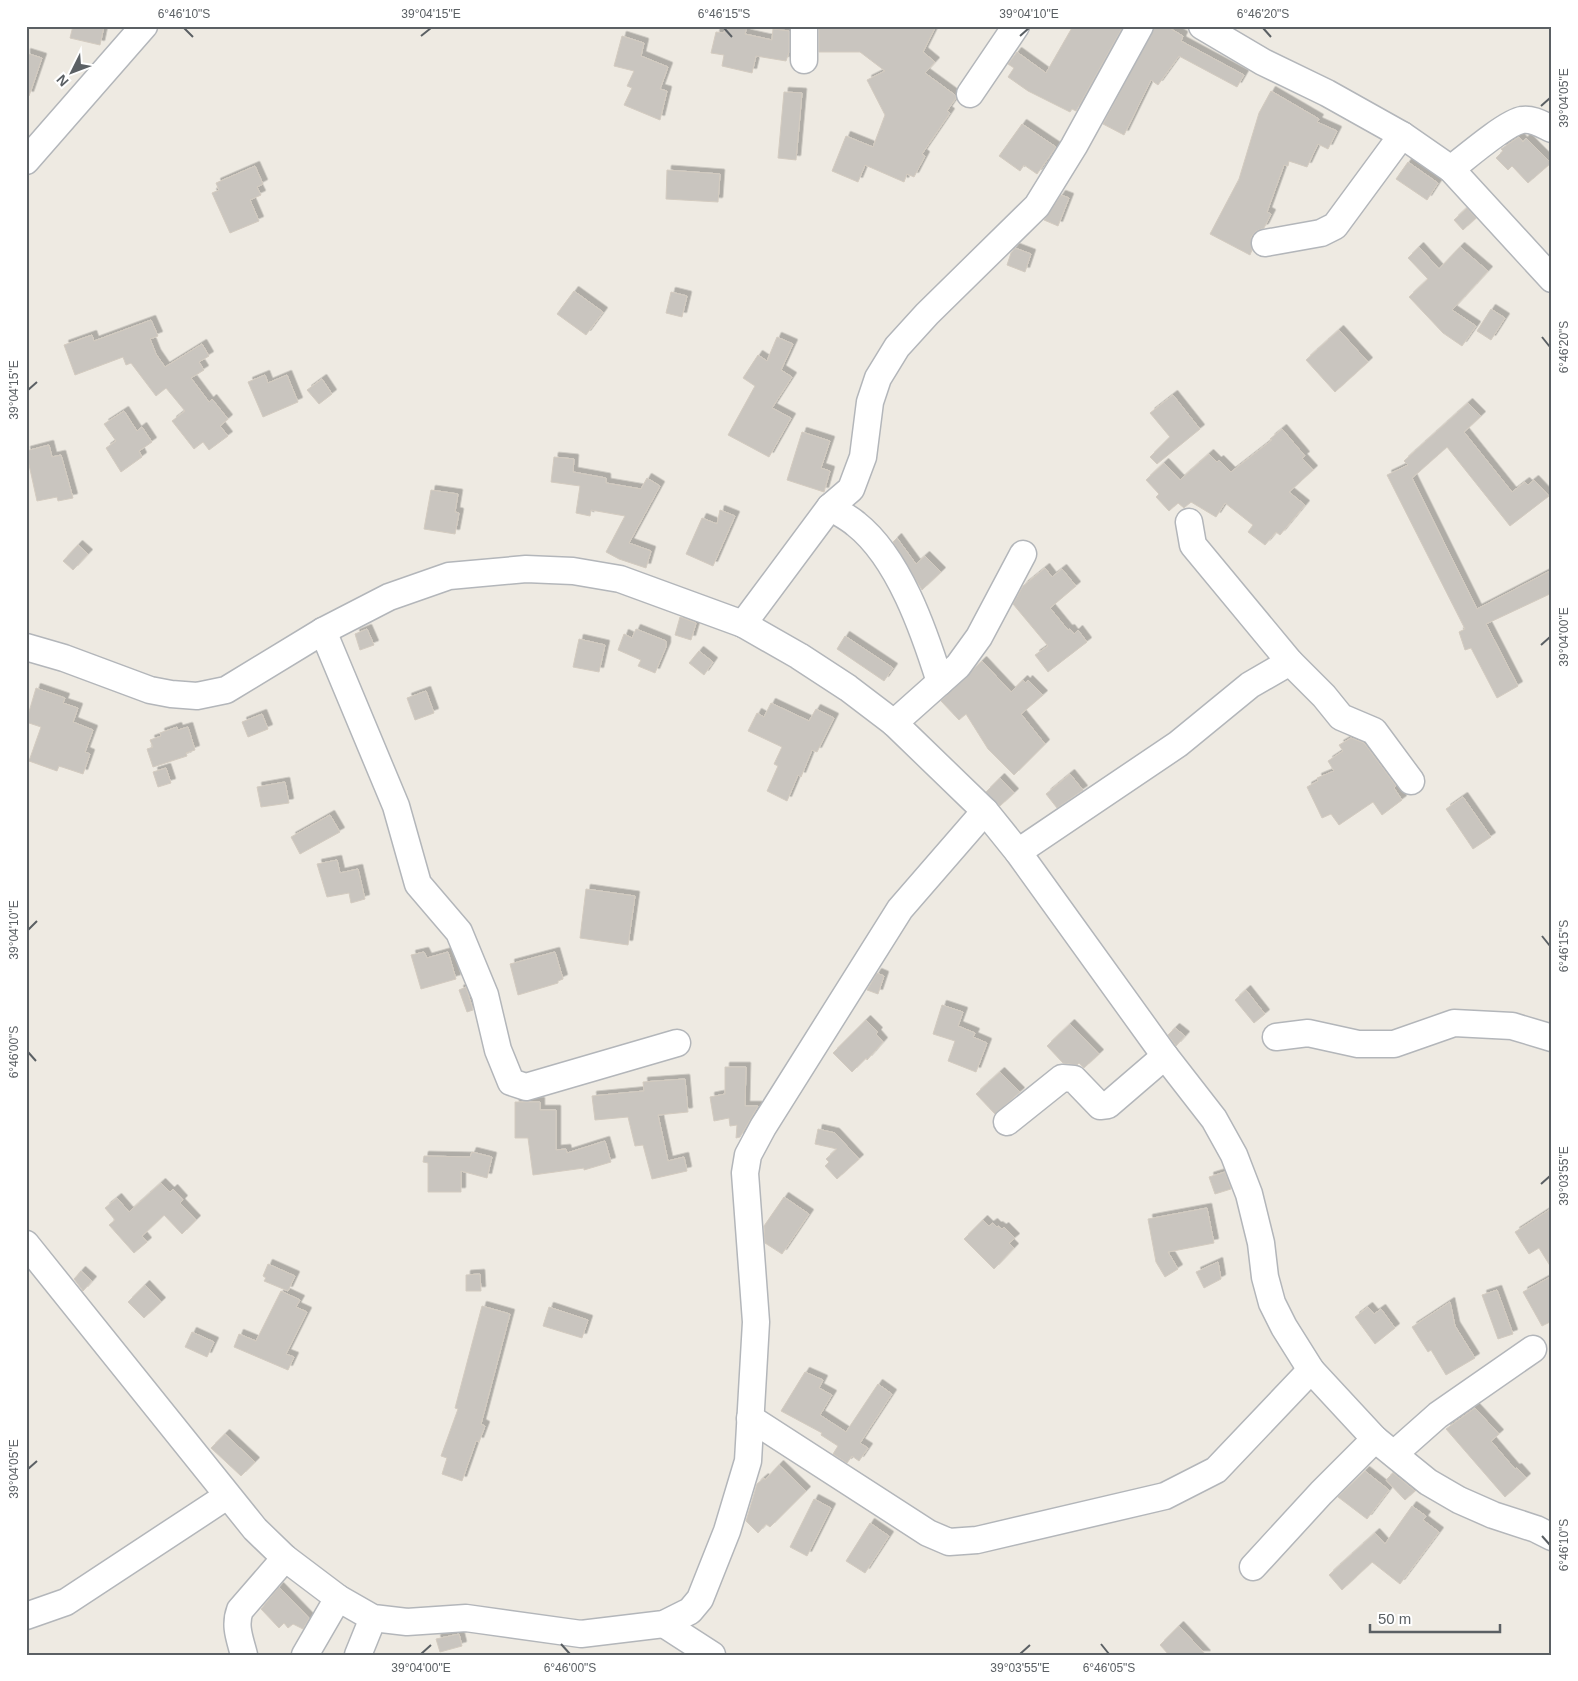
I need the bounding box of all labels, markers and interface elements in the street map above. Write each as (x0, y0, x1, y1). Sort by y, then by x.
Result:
text: 6°46'10"S (158, 7, 210, 21)
text: 39°04'15"E (401, 7, 461, 21)
text: 6°46'15"S (698, 7, 750, 21)
text: 39°04'10"E (999, 7, 1059, 21)
text: 6°46'20"S (1237, 7, 1289, 21)
north arrow (48, 48, 98, 98)
text: 39°04'05"E (1557, 68, 1571, 128)
text: N (53, 72, 72, 90)
text: 6°46'20"S (1557, 321, 1571, 373)
text: 39°04'15"E (7, 360, 21, 420)
text: 39°04'00"E (1557, 607, 1571, 667)
text: 39°04'10"E (7, 900, 21, 960)
text: 6°46'15"S (1557, 920, 1571, 972)
text: 6°46'00"S (7, 1026, 21, 1078)
text: 39°03'55"E (1557, 1146, 1571, 1206)
text: 39°04'05"E (7, 1439, 21, 1499)
text: 6°46'10"S (1557, 1519, 1571, 1571)
scale bar (1370, 1601, 1500, 1633)
text: 50 m (1378, 1610, 1411, 1627)
text: 39°04'00"E (391, 1661, 451, 1675)
text: 6°46'00"S (544, 1661, 596, 1675)
text: 39°03'55"E (990, 1661, 1050, 1675)
text: 6°46'05"S (1083, 1661, 1135, 1675)

